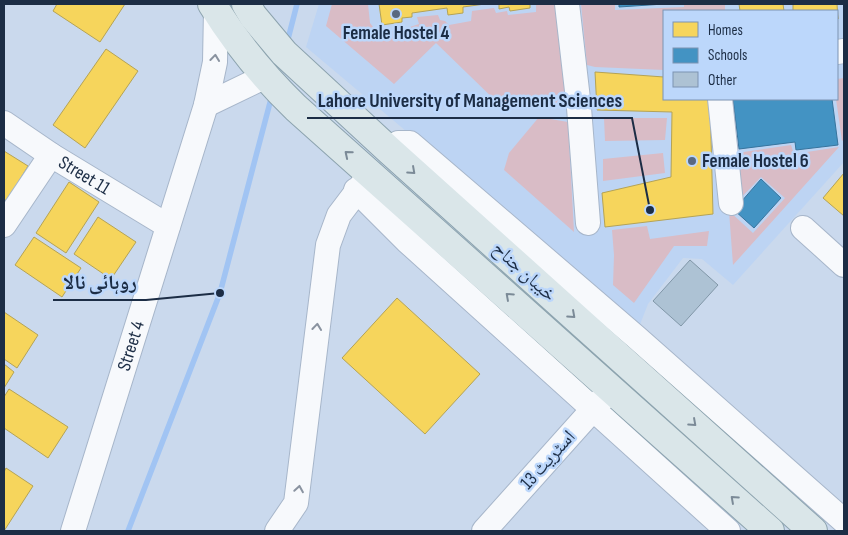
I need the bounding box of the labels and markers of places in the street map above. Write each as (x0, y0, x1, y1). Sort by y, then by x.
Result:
marker: Female Hostel 4 (390, 8, 402, 20)
place label: Female Hostel 4 (343, 22, 449, 45)
callout: Lahore University of Management Sciences (307, 83, 632, 118)
place label: Female Hostel 6 (702, 150, 809, 173)
marker: Female Hostel 6 (686, 155, 698, 167)
callout: روہائی نالا (53, 265, 146, 300)

